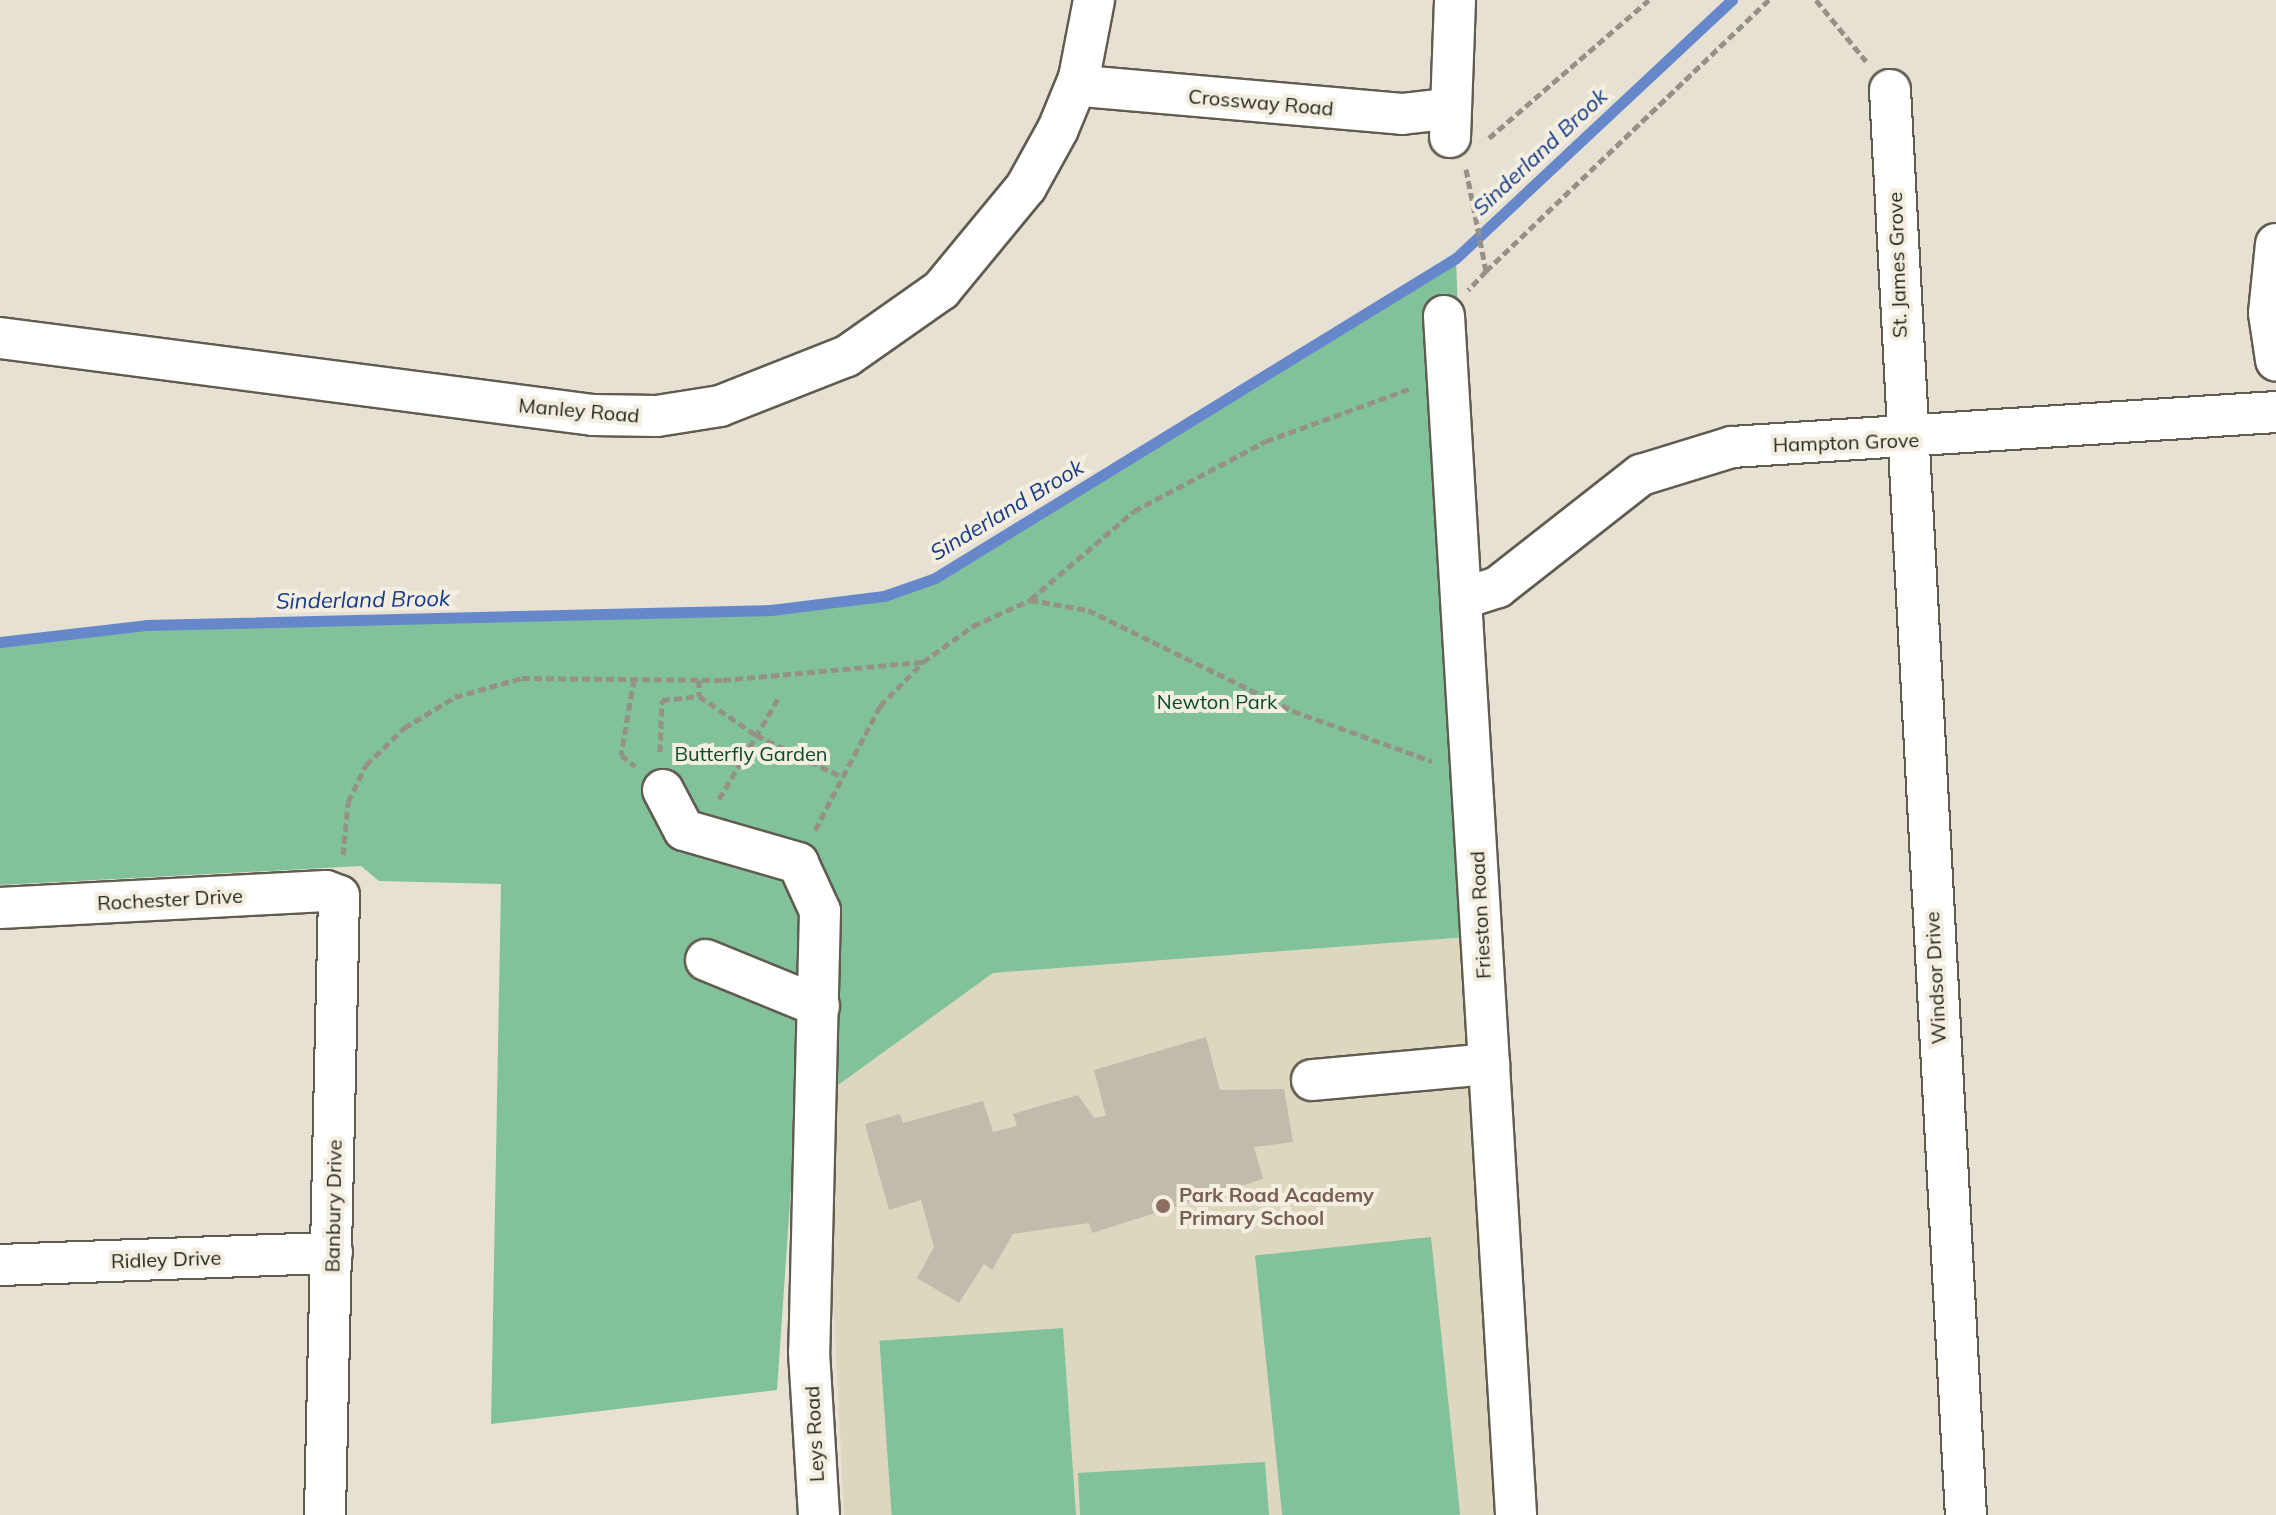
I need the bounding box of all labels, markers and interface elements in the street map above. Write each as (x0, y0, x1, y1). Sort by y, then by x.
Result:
water label: Sinderland Brook (1467, 83, 1613, 221)
street label: Crossway Road (1187, 84, 1335, 120)
street label: St. James Grove (1882, 192, 1912, 338)
street label: Manley Road (518, 393, 640, 427)
street label: Hampton Grove (1772, 427, 1920, 457)
water label: Sinderland Brook (925, 454, 1089, 566)
water label: Sinderland Brook (276, 585, 450, 615)
park label: Newton Park (1157, 689, 1277, 713)
park label: Butterfly Garden (674, 741, 828, 765)
street label: Frieston Road (1465, 850, 1495, 980)
street label: Rochester Drive (97, 883, 243, 915)
street label: Windsor Drive (1920, 911, 1950, 1045)
street label: Banbury Drive (320, 1139, 346, 1273)
place label: Park Road Academy Primary School (1179, 1182, 1374, 1229)
marker: Park Road Academy Primary School (1154, 1197, 1172, 1215)
street label: Ridley Drive (110, 1245, 222, 1273)
street label: Leys Road (800, 1385, 828, 1483)

